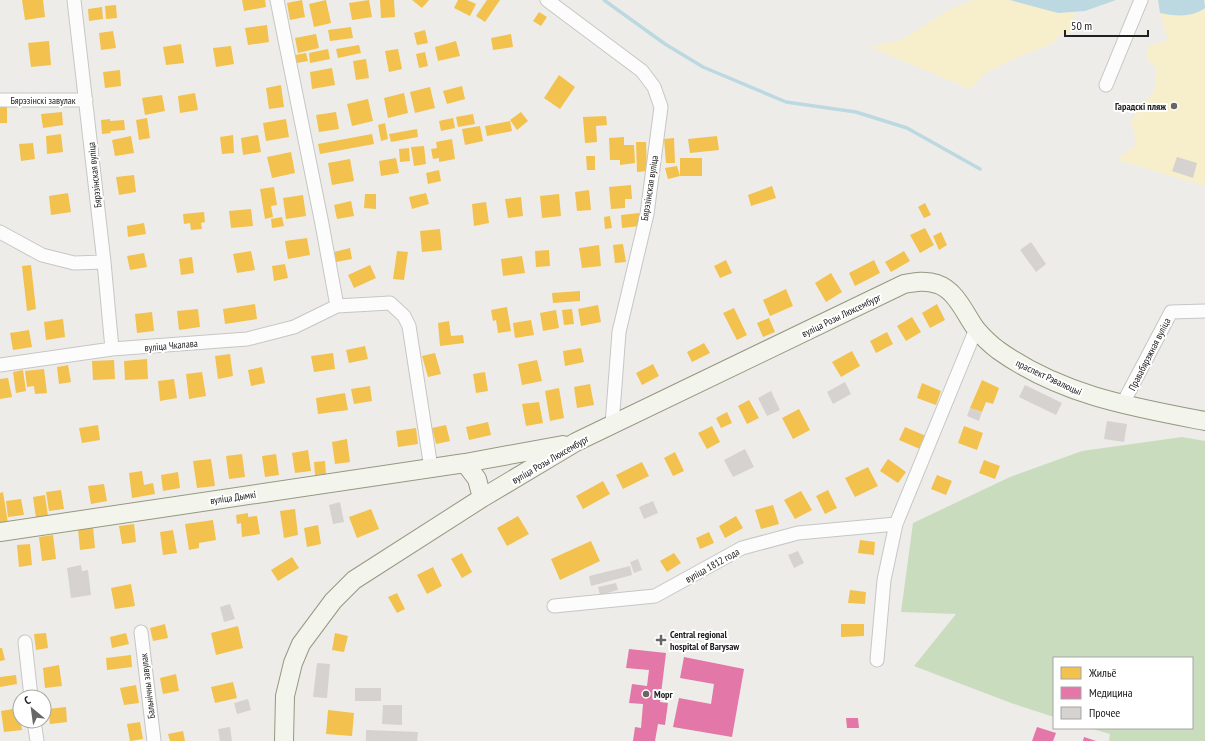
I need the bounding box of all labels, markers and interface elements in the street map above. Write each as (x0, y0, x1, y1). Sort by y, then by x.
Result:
scale bar (1065, 12, 1148, 38)
text: 50 m (1071, 18, 1092, 33)
street label: Бярэзінскі завулак (10, 94, 76, 107)
place label: Гарадскі пляж (1115, 100, 1166, 113)
marker: Гарадскі пляж (1169, 101, 1179, 111)
street label: Бярэзінская вуліца (85, 141, 104, 209)
street label: Бярэзінская вуліца (638, 154, 661, 222)
street label: вуліца Розы Люксембург (799, 291, 883, 340)
street label: Правабярэжная вуліца (1126, 316, 1173, 393)
street label: вуліца Чкалава (144, 337, 198, 354)
street label: праспект Рэвалюцыі (1014, 356, 1084, 398)
street label: вуліца Розы Люксембург (509, 432, 591, 487)
street label: вуліца Дымкі (209, 488, 257, 507)
street label: вуліца 1812 года (683, 545, 742, 586)
place label: Central regional hospital of Barysaw (670, 628, 740, 653)
marker: Central regional hospital of Barysaw (655, 634, 667, 646)
street label: Бальнічны завулак (137, 652, 158, 719)
legend (1053, 657, 1193, 729)
text: Жильё (1088, 665, 1116, 680)
text: Медицина (1089, 685, 1133, 700)
place label: Морг (654, 688, 674, 701)
north arrow (12, 689, 52, 729)
marker: Морг (641, 689, 651, 699)
text: С (22, 693, 33, 708)
text: Прочее (1089, 705, 1120, 720)

